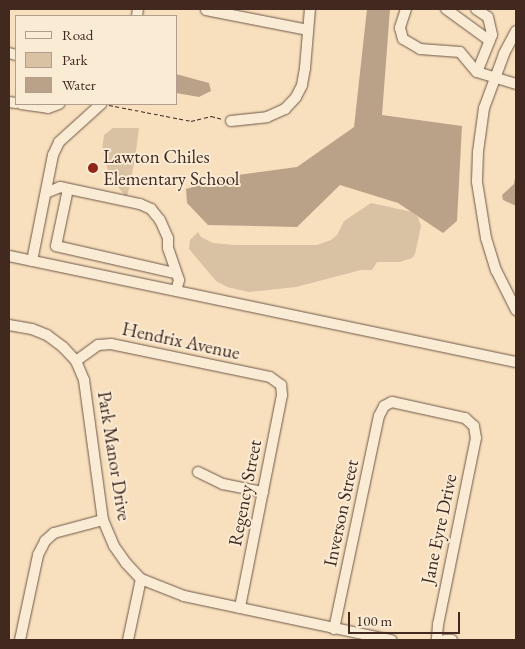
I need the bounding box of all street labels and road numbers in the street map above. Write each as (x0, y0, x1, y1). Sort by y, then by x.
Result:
street label: Hendrix Avenue (120, 317, 242, 365)
street label: Park Manor Drive (93, 390, 135, 522)
street label: Regency Street (224, 438, 266, 548)
street label: Inverson Street (319, 457, 363, 569)
street label: Jane Eyre Drive (416, 472, 462, 586)

